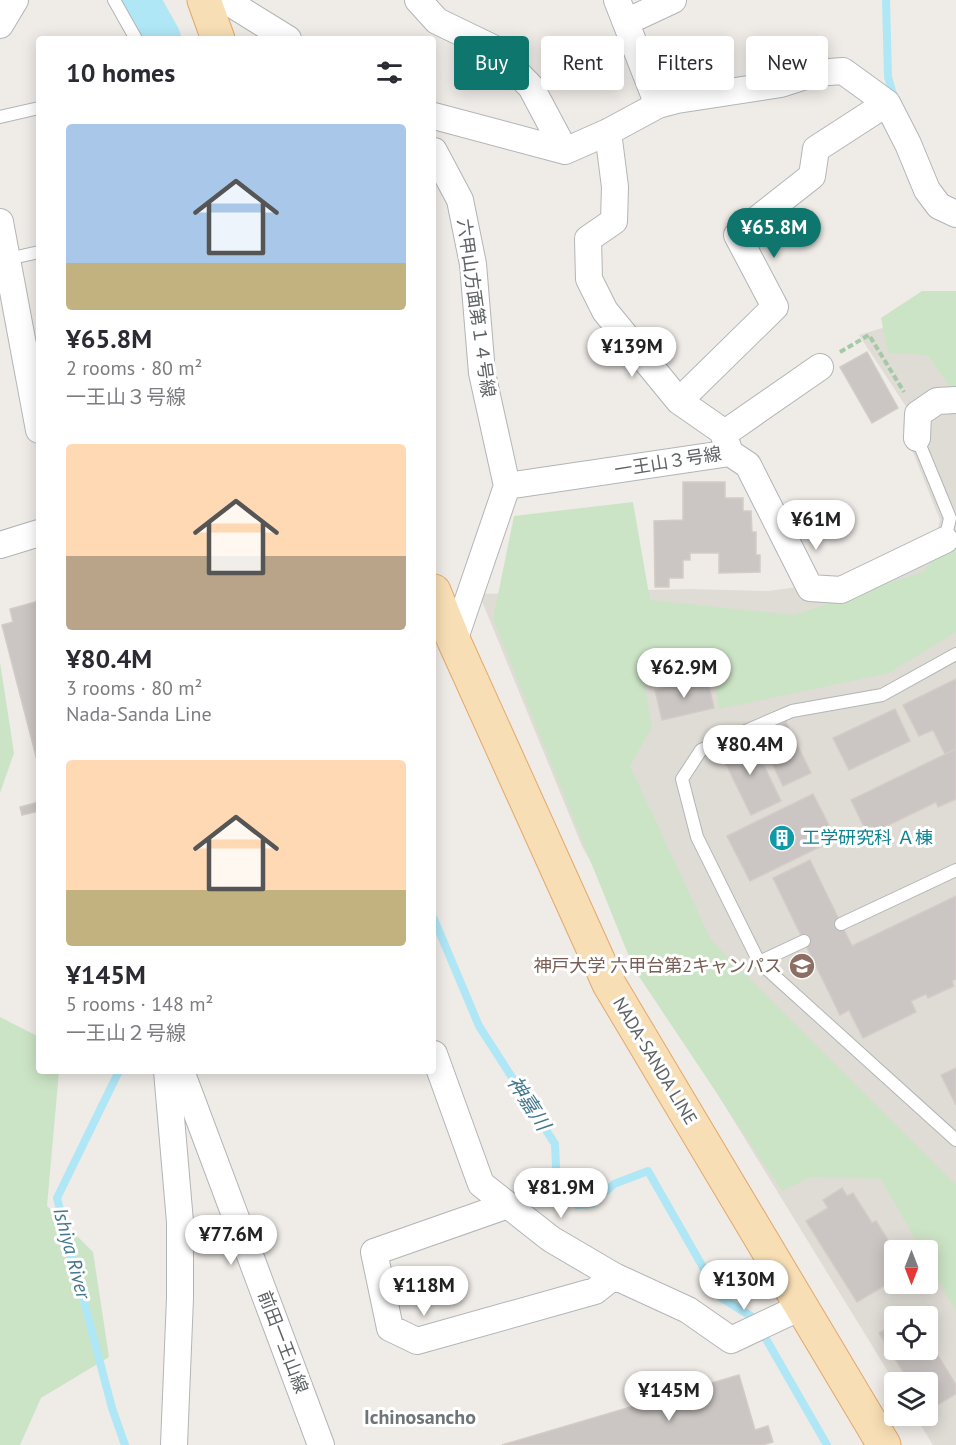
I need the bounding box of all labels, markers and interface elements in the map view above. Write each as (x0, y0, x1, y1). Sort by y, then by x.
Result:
chip: Buy (454, 36, 529, 90)
chip: Rent (541, 36, 624, 90)
chip: Filters (636, 36, 734, 90)
chip: New (746, 36, 828, 90)
text: 10 homes (66, 56, 175, 89)
icon: filters (373, 56, 406, 89)
icon: home (182, 163, 290, 271)
pin: ¥65.8M (725, 208, 823, 259)
text: ¥65.8M (741, 214, 807, 240)
street label: 六甲山方面第１４号線 (453, 217, 500, 399)
text: ¥65.8M (66, 322, 152, 355)
pin: ¥139M (590, 327, 674, 378)
text: ¥139M (601, 333, 663, 359)
text: 2 rooms · 80 m² (66, 355, 202, 381)
text: 一王山３号線 (66, 384, 186, 410)
street label: 一王山３号線 (613, 442, 723, 481)
icon: home (182, 483, 290, 591)
pin: ¥61M (780, 500, 852, 551)
text: ¥61M (791, 506, 841, 532)
text: ¥80.4M (66, 642, 152, 675)
pin: ¥62.9M (635, 648, 733, 699)
text: ¥62.9M (651, 654, 717, 680)
text: 3 rooms · 80 m² (66, 675, 202, 701)
text: Nada-Sanda Line (66, 701, 212, 727)
pin: ¥80.4M (701, 725, 799, 776)
text: ¥80.4M (717, 731, 783, 757)
icon: home (182, 799, 290, 907)
building icon: 工学研究科 Ａ棟 (767, 823, 797, 853)
place label: 工学研究科 Ａ棟 (802, 826, 933, 849)
school or university icon: 神戸大学 六甲台第2キャンパス (787, 951, 817, 981)
place label: 神戸大学 六甲台第2キャンパス (533, 954, 782, 977)
text: ¥145M (66, 958, 146, 991)
text: 5 rooms · 148 m² (66, 991, 213, 1017)
street label: NADA-SANDA LINE (608, 993, 703, 1129)
text: 一王山２号線 (66, 1020, 186, 1046)
water label: 神嘉川 (502, 1071, 557, 1137)
pin: ¥81.9M (512, 1168, 610, 1219)
text: ¥81.9M (528, 1174, 594, 1200)
water label: Ishiya River (47, 1205, 97, 1303)
pin: ¥77.6M (182, 1215, 280, 1266)
text: ¥77.6M (199, 1221, 263, 1247)
north arrow (884, 1240, 938, 1294)
map controls (884, 1240, 938, 1426)
pin: ¥130M (702, 1260, 786, 1311)
pin: ¥118M (382, 1266, 466, 1317)
text: ¥130M (713, 1266, 775, 1292)
text: ¥118M (393, 1272, 455, 1298)
street label: 前田一王山線 (253, 1287, 314, 1396)
button: locate (884, 1306, 938, 1360)
pin: ¥145M (627, 1371, 711, 1422)
button: layers (884, 1372, 938, 1426)
text: ¥145M (638, 1377, 700, 1403)
district label: Ichinosancho (364, 1404, 476, 1430)

